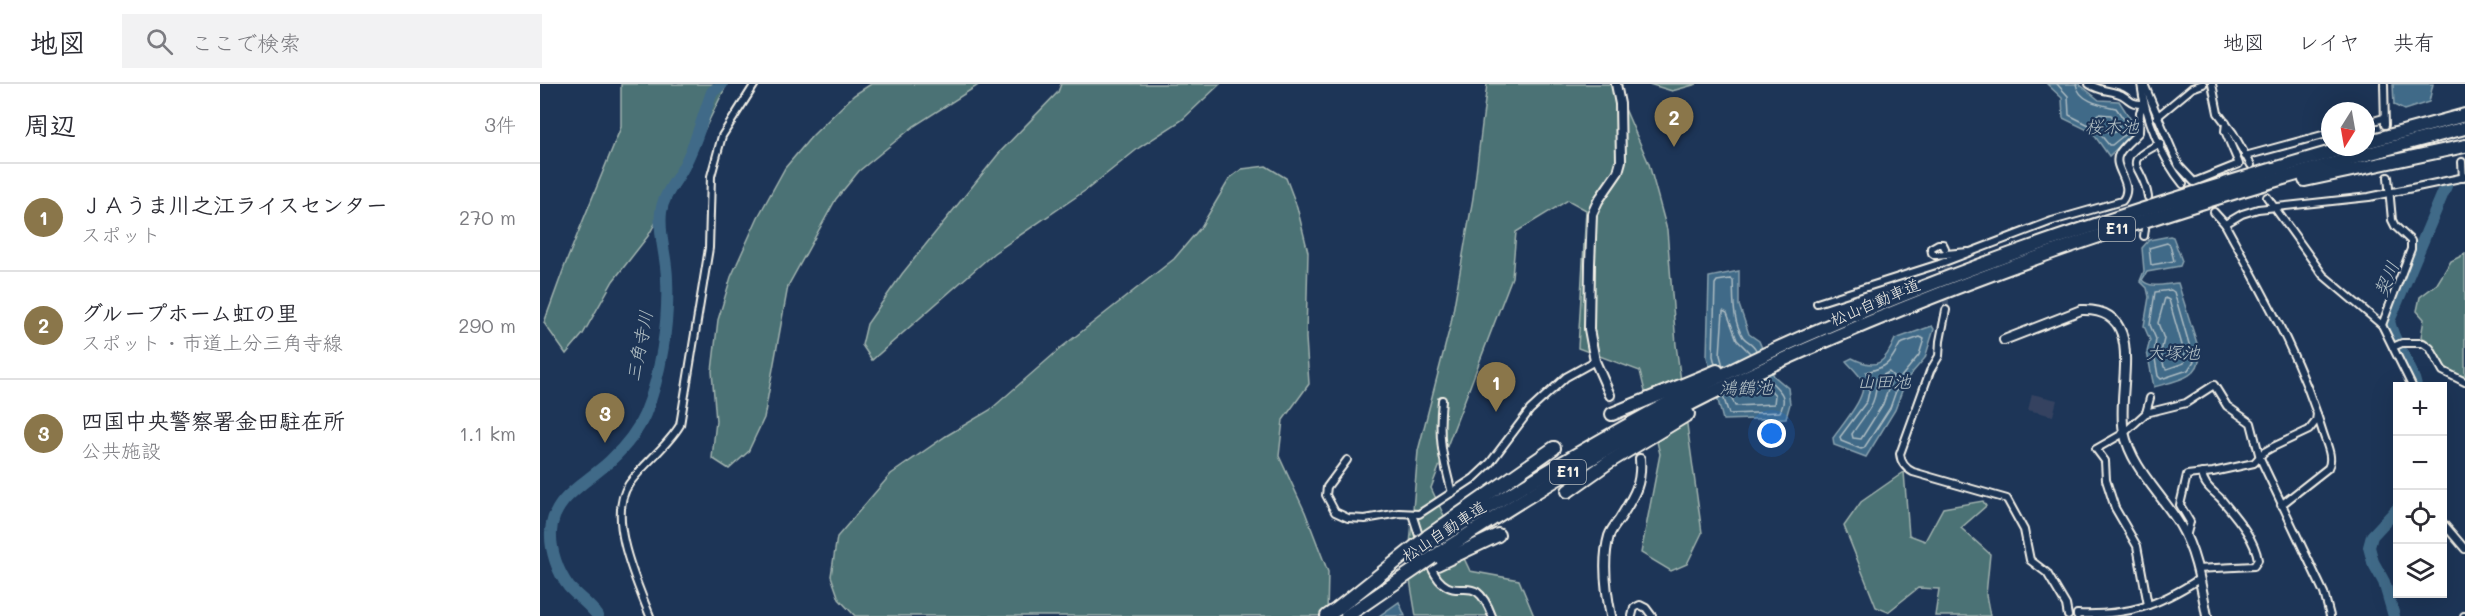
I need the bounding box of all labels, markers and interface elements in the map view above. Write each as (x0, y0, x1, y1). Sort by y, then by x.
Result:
search box (122, 14, 542, 68)
text: 地図 (30, 24, 86, 60)
icon: search (143, 25, 176, 58)
text: ここで検索 (191, 28, 301, 57)
text: 地図 (2223, 28, 2265, 55)
text: レイヤ (2298, 28, 2360, 55)
text: 共有 (2393, 28, 2435, 55)
pin: 2 (1654, 98, 1694, 147)
north arrow (2321, 102, 2375, 156)
text: 周辺 (24, 108, 76, 142)
text: 3件 (484, 111, 516, 137)
water label: 桜木池 (2085, 114, 2140, 138)
text: ＪＡうま川之江ライスセンター (81, 190, 388, 219)
text: 1 (39, 204, 48, 230)
text: 270 m (459, 204, 516, 230)
road number: E11 (2099, 217, 2135, 241)
text: スポット (81, 221, 161, 247)
water label: 契川 (2368, 257, 2404, 300)
street label: 松山自動車道 (1827, 273, 1923, 330)
text: グループホーム虹の里 (81, 298, 298, 327)
water label: 三角寺川 (620, 308, 658, 383)
text: 2 (38, 312, 49, 338)
text: 290 m (458, 312, 516, 338)
text: スポット · 市道上分三角寺線 (81, 329, 343, 355)
water label: 大塚池 (2146, 340, 2201, 364)
pin: 1 (1476, 362, 1516, 412)
water label: 山田池 (1857, 369, 1912, 393)
water label: 鴻鶴池 (1719, 375, 1774, 399)
map controls (2393, 382, 2447, 598)
button: + (2393, 382, 2447, 436)
pin: 3 (586, 394, 624, 443)
text: 四国中央警察署金田駐在所 (81, 406, 345, 435)
your location (1757, 419, 1786, 448)
text: 3 (38, 420, 50, 446)
text: 1.1 km (459, 420, 516, 446)
button: − (2393, 436, 2447, 490)
text: 公共施設 (81, 437, 161, 463)
road number: E11 (1550, 460, 1586, 484)
button: locate (2393, 490, 2447, 544)
street label: 松山自動車道 (1398, 496, 1490, 566)
button: layers (2393, 544, 2447, 598)

